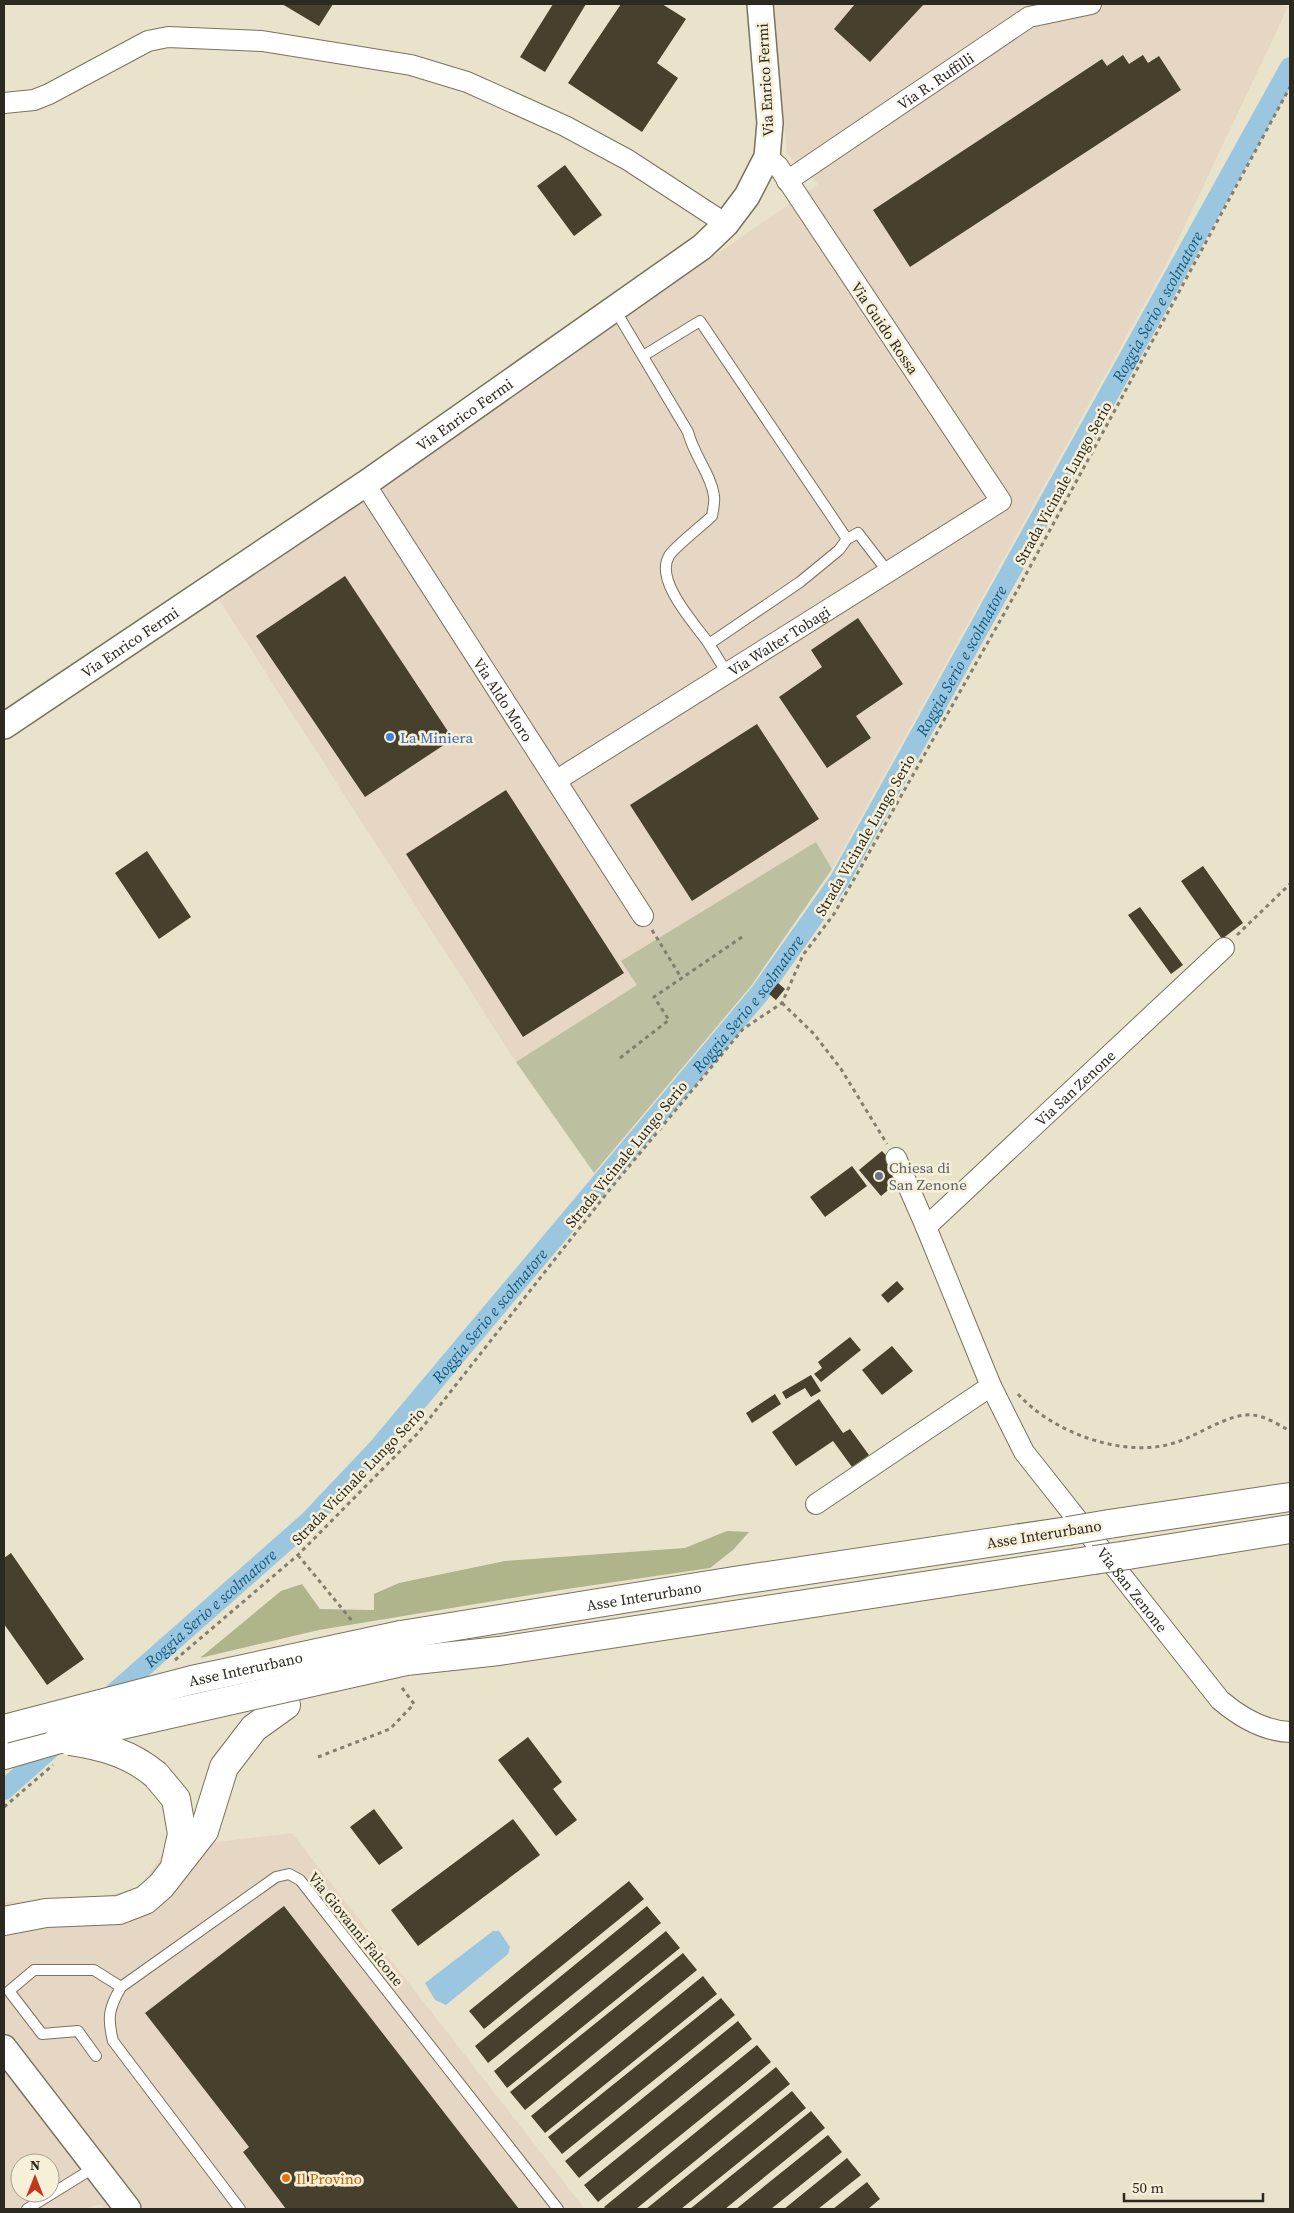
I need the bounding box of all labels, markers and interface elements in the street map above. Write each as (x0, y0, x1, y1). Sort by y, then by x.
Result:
street label: Via Enrico Fermi (752, 23, 778, 137)
street label: Via R. Ruffilli (893, 47, 978, 114)
water label: Roggia Serio e scolmatore (1106, 227, 1208, 387)
street label: Via Guido Rossa (846, 278, 924, 379)
street label: Via Enrico Fermi (412, 373, 517, 455)
street label: Strada Vicinale Lungo Serio (1009, 398, 1117, 568)
water label: Roggia Serio e scolmatore (910, 581, 1012, 741)
street label: Via Walter Tobagi (724, 601, 834, 681)
street label: Via Enrico Fermi (76, 602, 182, 682)
street label: Via Aldo Moro (469, 653, 538, 745)
place label: La Miniera (400, 727, 473, 748)
marker: La Miniera (384, 731, 396, 743)
street label: Strada Vicinale Lungo Serio (810, 750, 920, 920)
water label: Roggia Serio e scolmatore (686, 930, 809, 1078)
street label: Via San Zenone (1030, 1044, 1120, 1130)
street label: Strada Vicinale Lungo Serio (560, 1076, 692, 1232)
place label: Chiesa di San Zenone (889, 1157, 967, 1195)
marker: Chiesa di San Zenone (873, 1170, 885, 1182)
water label: Roggia Serio e scolmatore (426, 1243, 552, 1388)
street label: Strada Vicinale Lungo Serio (287, 1403, 429, 1549)
street label: Asse Interurbano (985, 1515, 1103, 1553)
street label: Via San Zenone (1092, 1542, 1173, 1637)
water label: Roggia Serio e scolmatore (139, 1544, 281, 1673)
street label: Asse Interurbano (585, 1576, 703, 1615)
street label: Asse Interurbano (187, 1646, 304, 1691)
street label: Via Giovanni Falcone (303, 1867, 409, 1991)
north arrow (10, 2153, 60, 2203)
text: N (30, 2155, 40, 2175)
place label: Il Provino (296, 2168, 362, 2189)
scale bar (1124, 2170, 1263, 2202)
marker: Il Provino (280, 2172, 292, 2184)
text: 50 m (1132, 2177, 1164, 2198)

